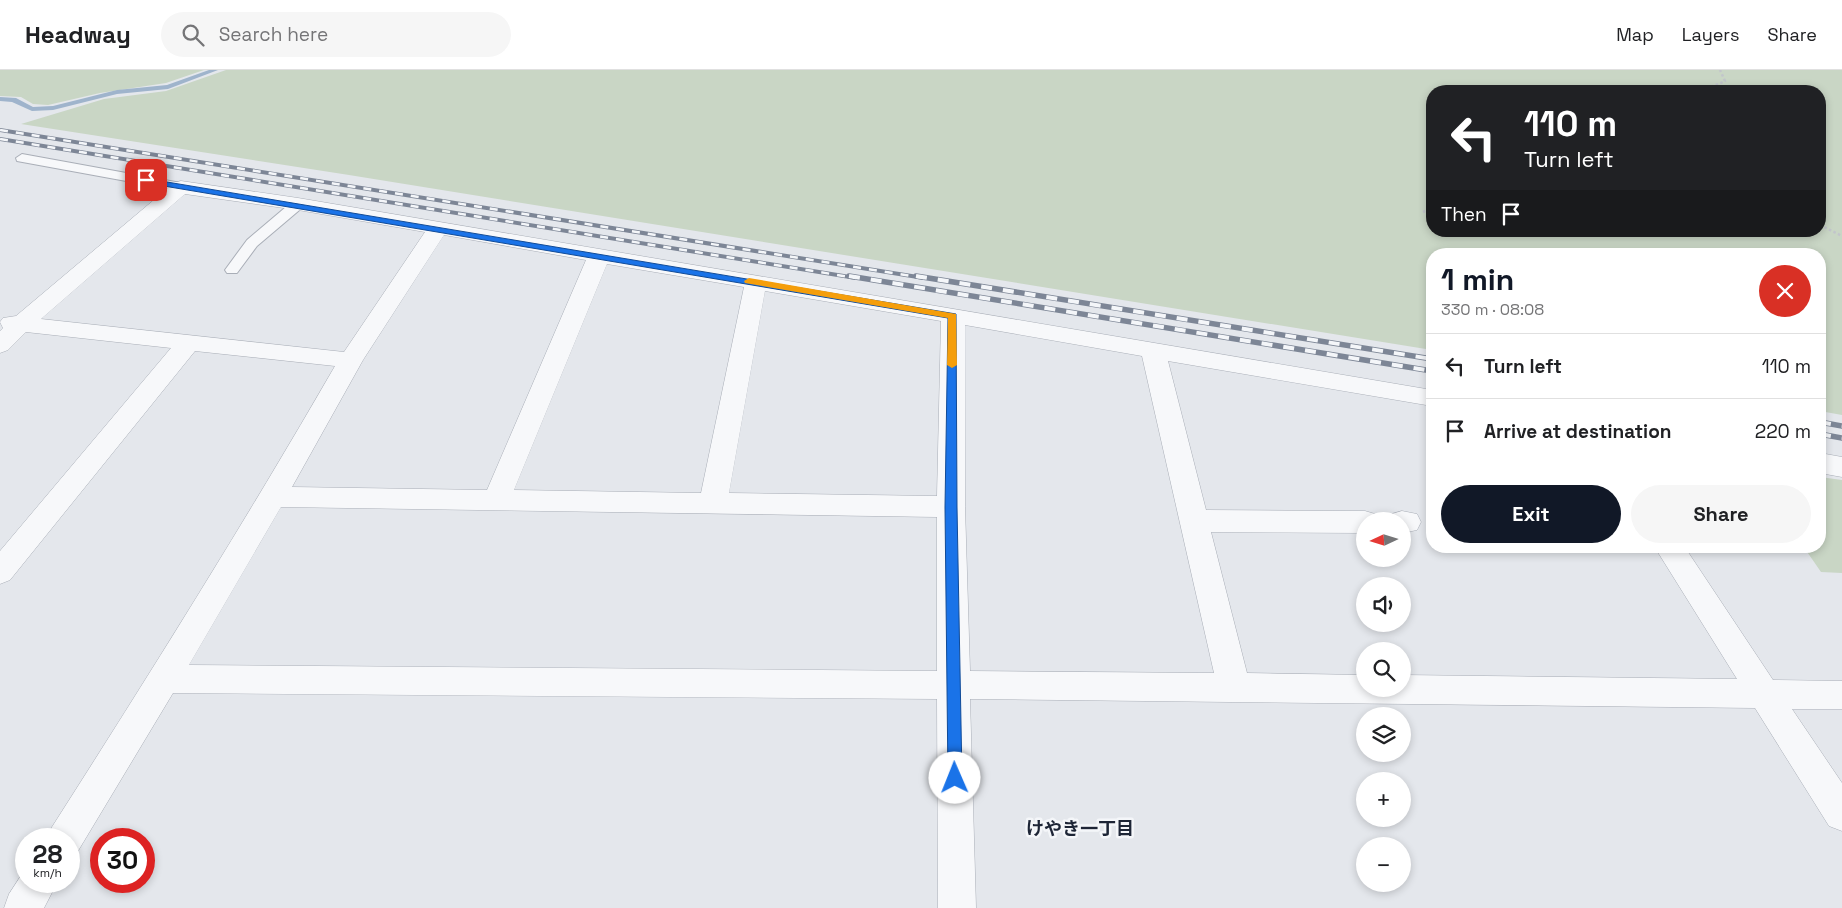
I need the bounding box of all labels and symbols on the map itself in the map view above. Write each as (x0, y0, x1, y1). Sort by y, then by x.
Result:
pin (125, 159, 167, 201)
north arrow (1356, 512, 1411, 568)
position arrow (928, 751, 980, 803)
district label: けやき一丁目 (1026, 817, 1134, 840)
speed limit sign: 30 (90, 828, 155, 893)

